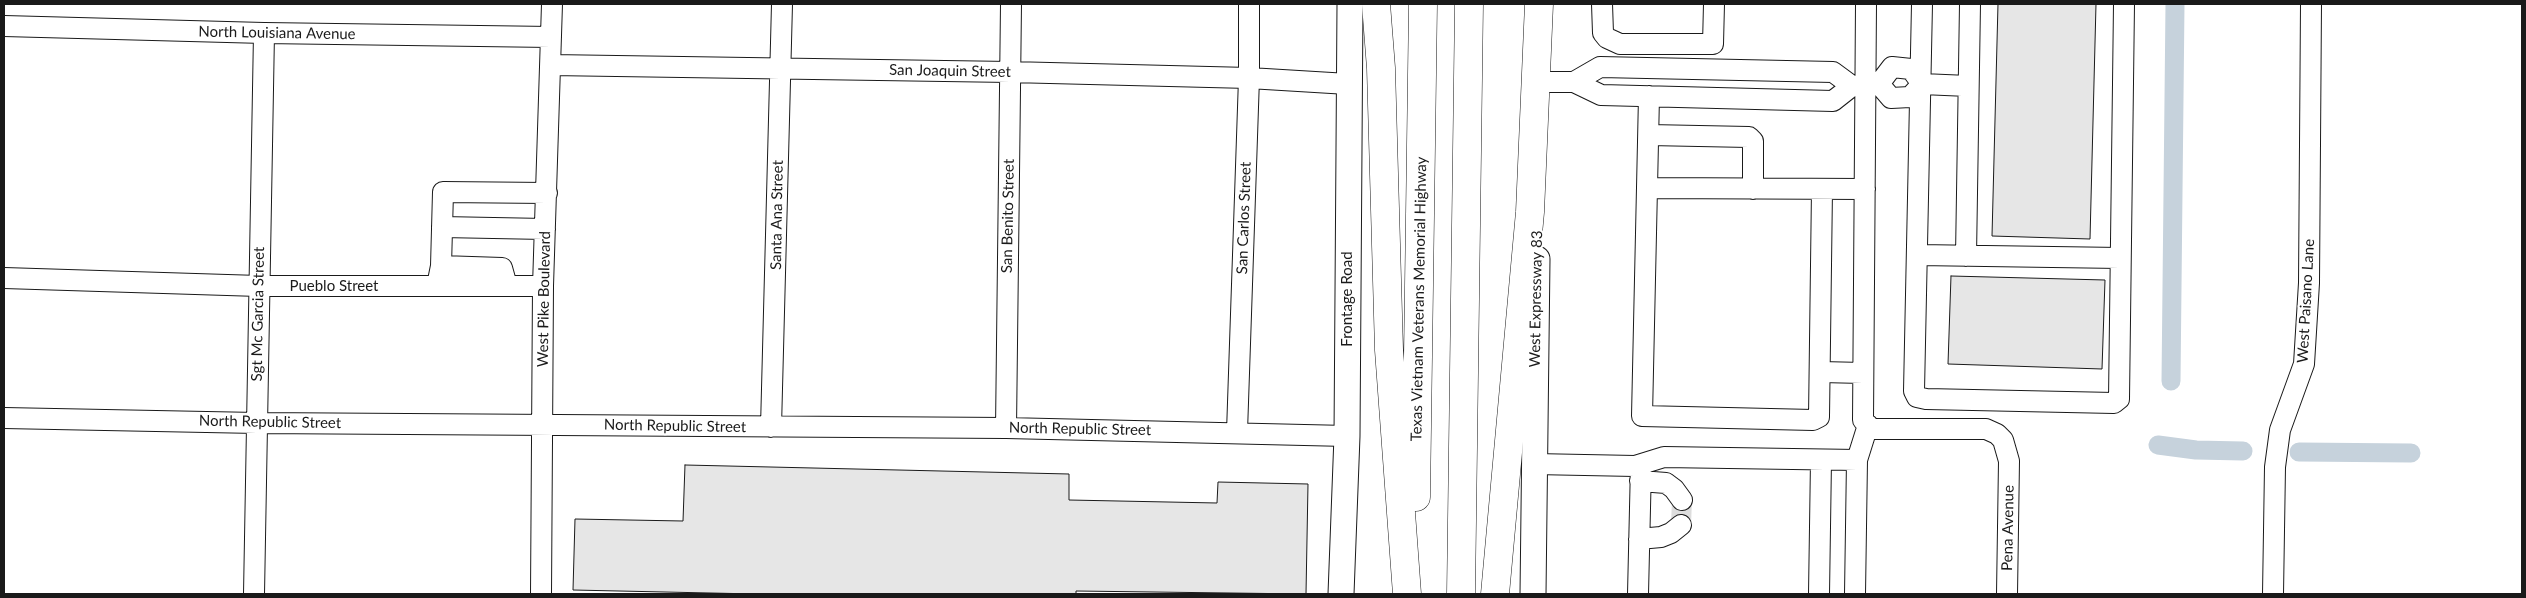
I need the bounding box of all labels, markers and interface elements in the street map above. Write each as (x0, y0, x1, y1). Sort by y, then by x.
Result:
street label: North Louisiana Avenue (198, 23, 356, 43)
street label: San Joaquin Street (889, 61, 1011, 81)
street label: Texas Vietnam Veterans Memorial Highway (1408, 156, 1430, 442)
street label: San Benito Street (998, 159, 1018, 273)
street label: Santa Ana Street (767, 160, 787, 270)
street label: San Carlos Street (1233, 161, 1255, 275)
street label: West Expressway 83 (1526, 230, 1546, 368)
street label: West Pike Boulevard (534, 231, 554, 367)
street label: West Paisano Lane (2294, 238, 2318, 364)
street label: Sgt Mc Garcia Street (248, 247, 268, 381)
street label: Frontage Road (1338, 251, 1356, 347)
street label: Pueblo Street (289, 277, 379, 295)
street label: North Republic Street (199, 412, 341, 432)
street label: North Republic Street (604, 416, 746, 436)
street label: North Republic Street (1009, 419, 1151, 439)
street label: Pena Avenue (1998, 485, 2018, 571)

